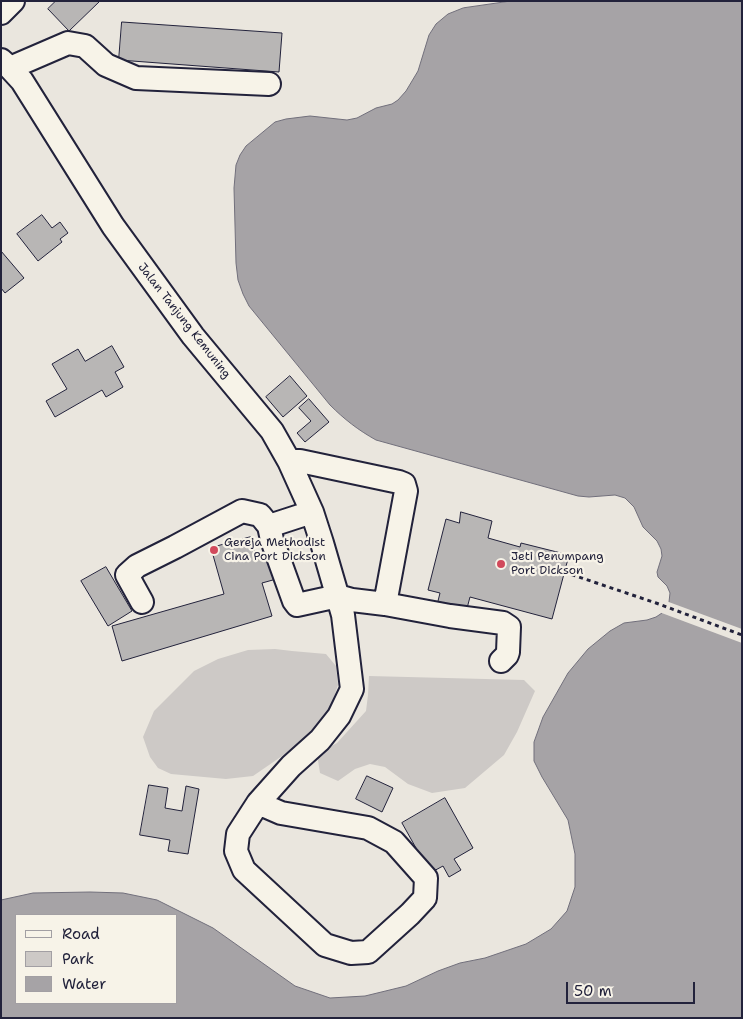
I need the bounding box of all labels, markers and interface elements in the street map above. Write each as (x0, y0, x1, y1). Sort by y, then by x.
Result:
street label: Jalan Tanjung Kemuning (134, 260, 234, 382)
place label: Gereja Methodist Cina Port Dickson (224, 536, 326, 564)
marker: Gereja Methodist Cina Port Dickson (208, 544, 220, 556)
place label: Jeti Penumpang Port Dickson (511, 550, 604, 578)
marker: Jeti Penumpang Port Dickson (495, 558, 507, 570)
legend (15, 914, 178, 1004)
text: Road (62, 924, 100, 944)
text: Park (62, 949, 94, 969)
scale bar (568, 972, 697, 1004)
text: Water (62, 974, 106, 994)
text: 50 m (574, 981, 612, 1001)

